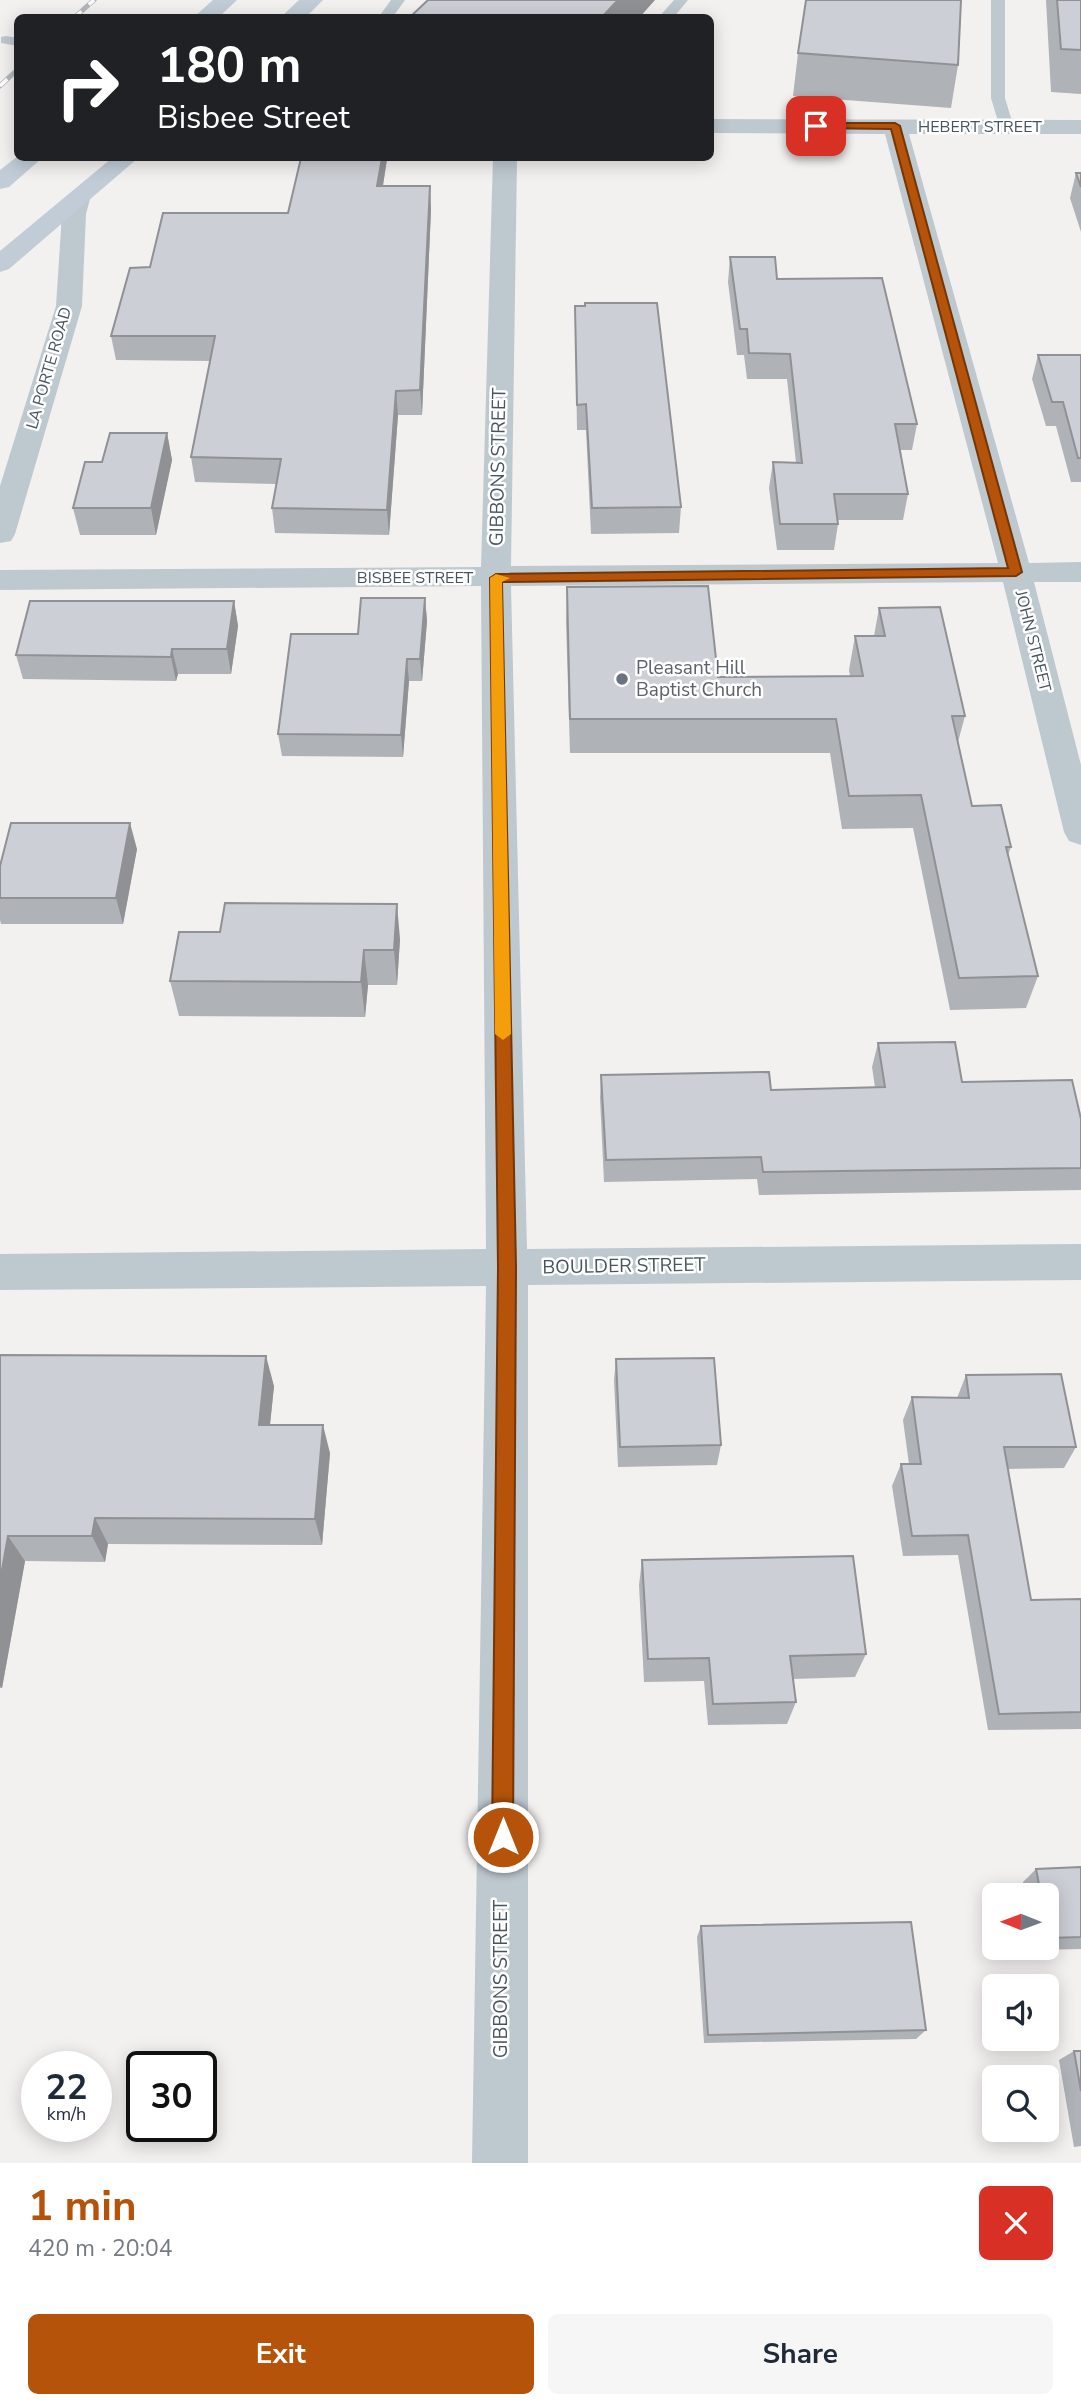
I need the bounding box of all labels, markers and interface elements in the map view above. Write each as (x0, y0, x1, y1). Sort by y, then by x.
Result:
text: 180 m (157, 32, 301, 99)
icon: right (42, 42, 133, 133)
text: Bisbee Street (157, 96, 350, 139)
pin (786, 96, 846, 156)
icon: arrive (797, 107, 835, 145)
street label: HEBERT STREET (918, 116, 1042, 138)
street label: LA PORTE ROAD (21, 304, 77, 432)
street label: GIBBONS STREET (484, 387, 512, 546)
street label: BISBEE STREET (357, 567, 474, 589)
street label: JOHN STREET (1010, 587, 1056, 694)
place label: Pleasant Hill Baptist Church (636, 655, 762, 703)
marker: Pleasant Hill Baptist Church (614, 671, 630, 687)
street label: BOULDER STREET (542, 1252, 706, 1280)
position arrow (466, 1800, 540, 1874)
north arrow (982, 1883, 1059, 1960)
map controls (982, 1883, 1059, 2142)
street label: GIBBONS STREET (488, 1899, 514, 2058)
button: sound (982, 1974, 1059, 2051)
speed limit sign: 30 (126, 2051, 217, 2142)
text: 22 (45, 2064, 88, 2111)
button: search (982, 2065, 1059, 2142)
text: km/h (47, 2102, 86, 2126)
text: 1 min (28, 2178, 137, 2235)
button: close (979, 2186, 1053, 2260)
text: 420 m · 20:04 (28, 2233, 173, 2264)
button: Exit (28, 2314, 534, 2394)
button: Share (548, 2314, 1053, 2394)

